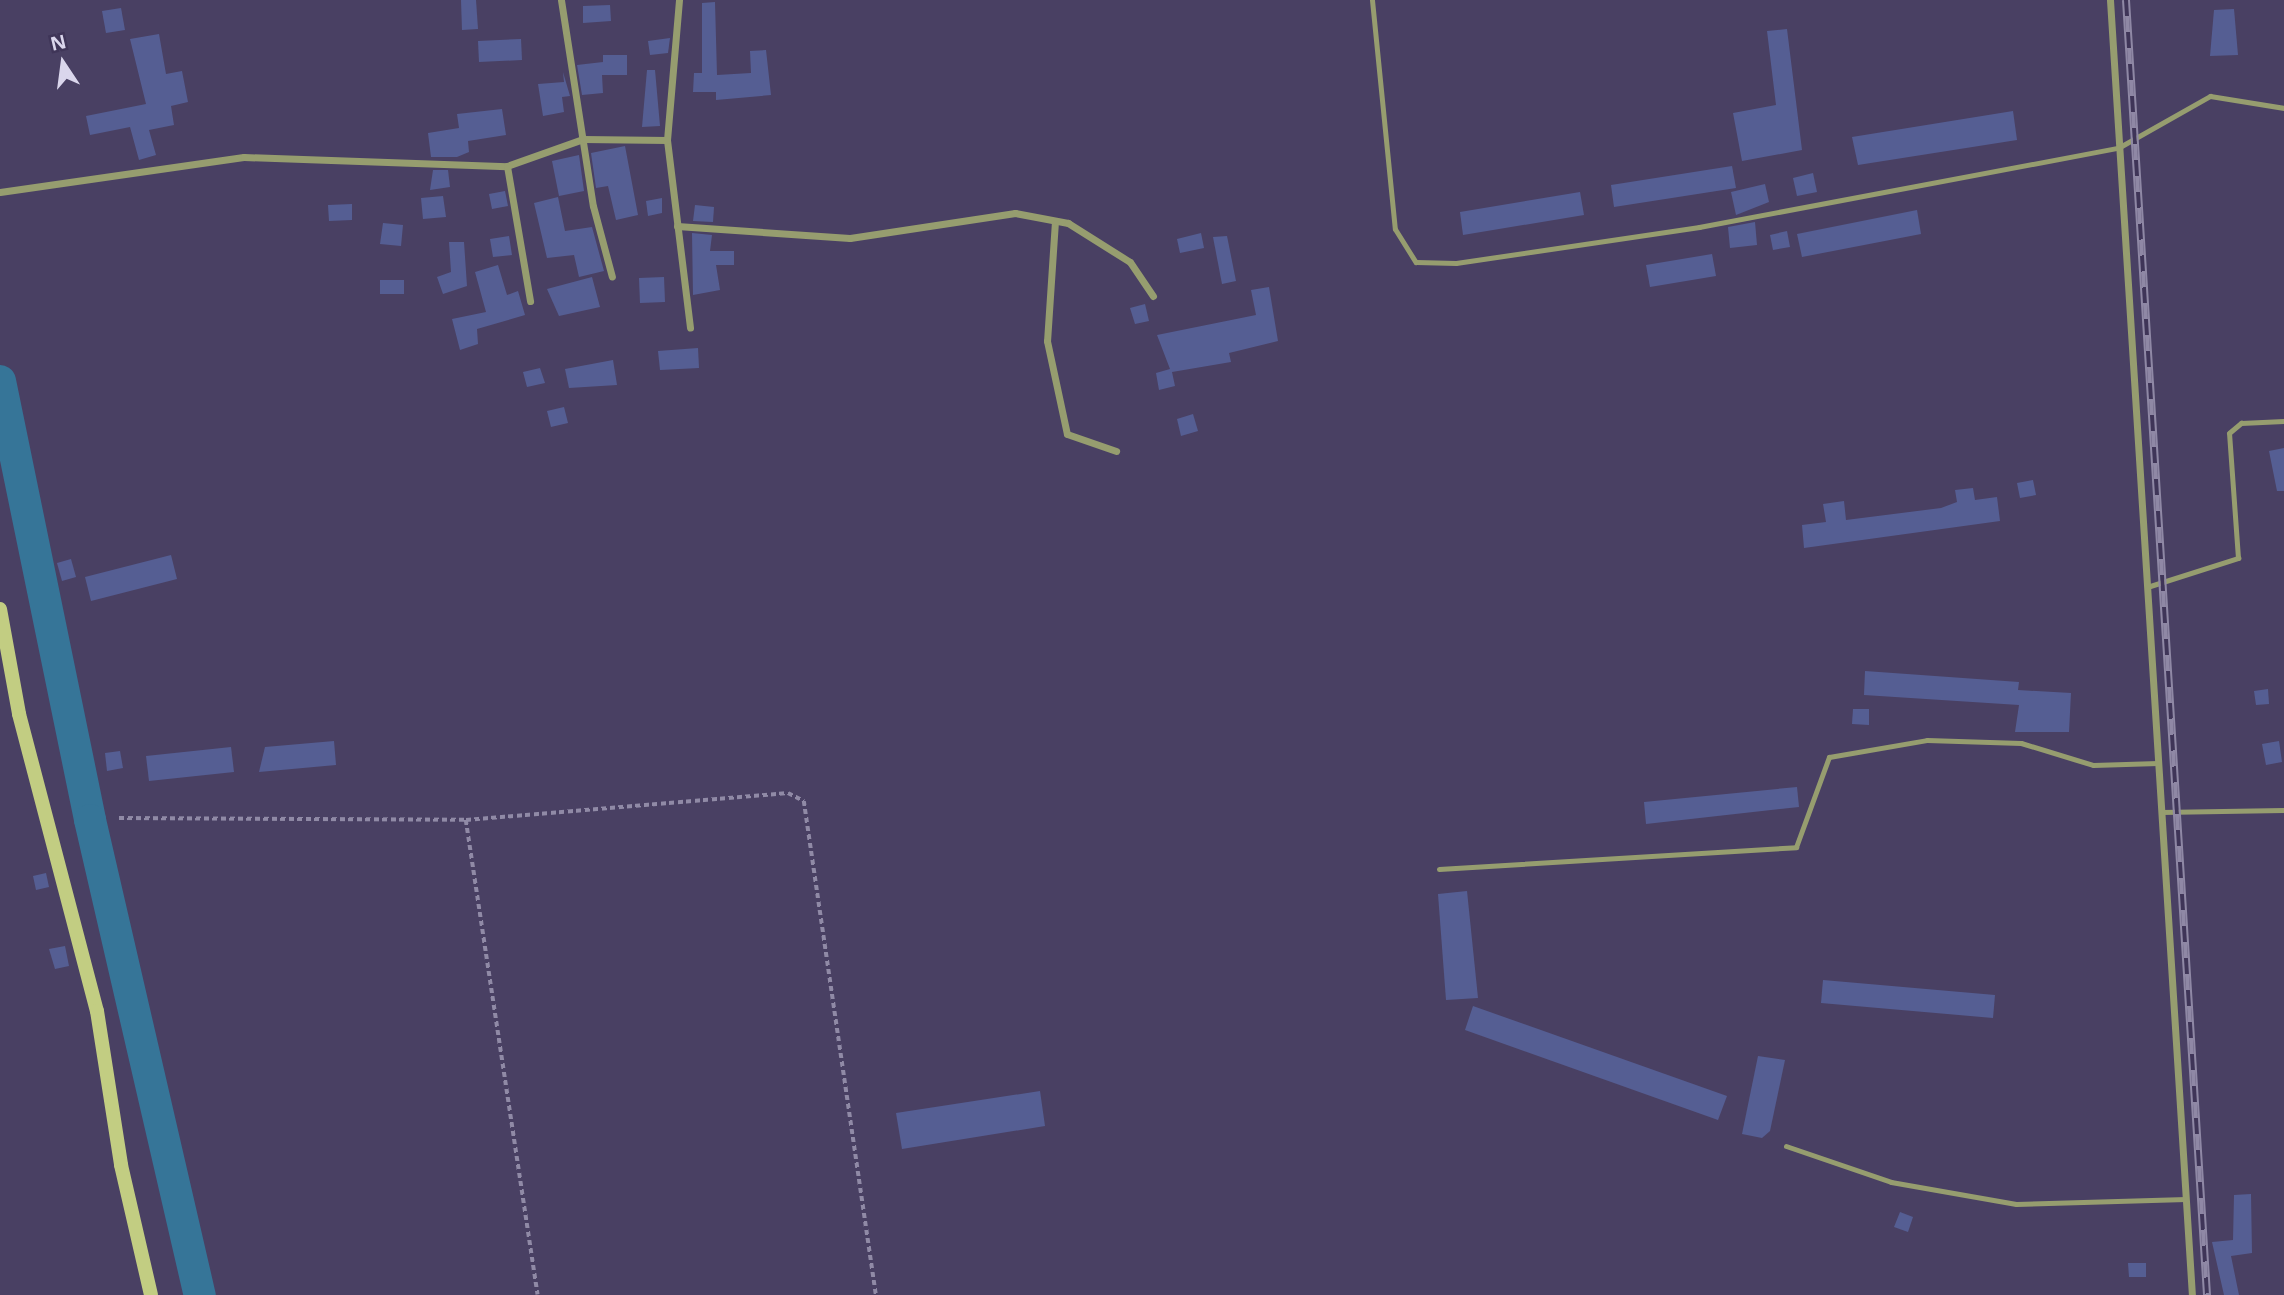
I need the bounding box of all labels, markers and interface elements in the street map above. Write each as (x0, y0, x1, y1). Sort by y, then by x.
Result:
north arrow (28, 28, 98, 98)
text: N (48, 28, 69, 57)

